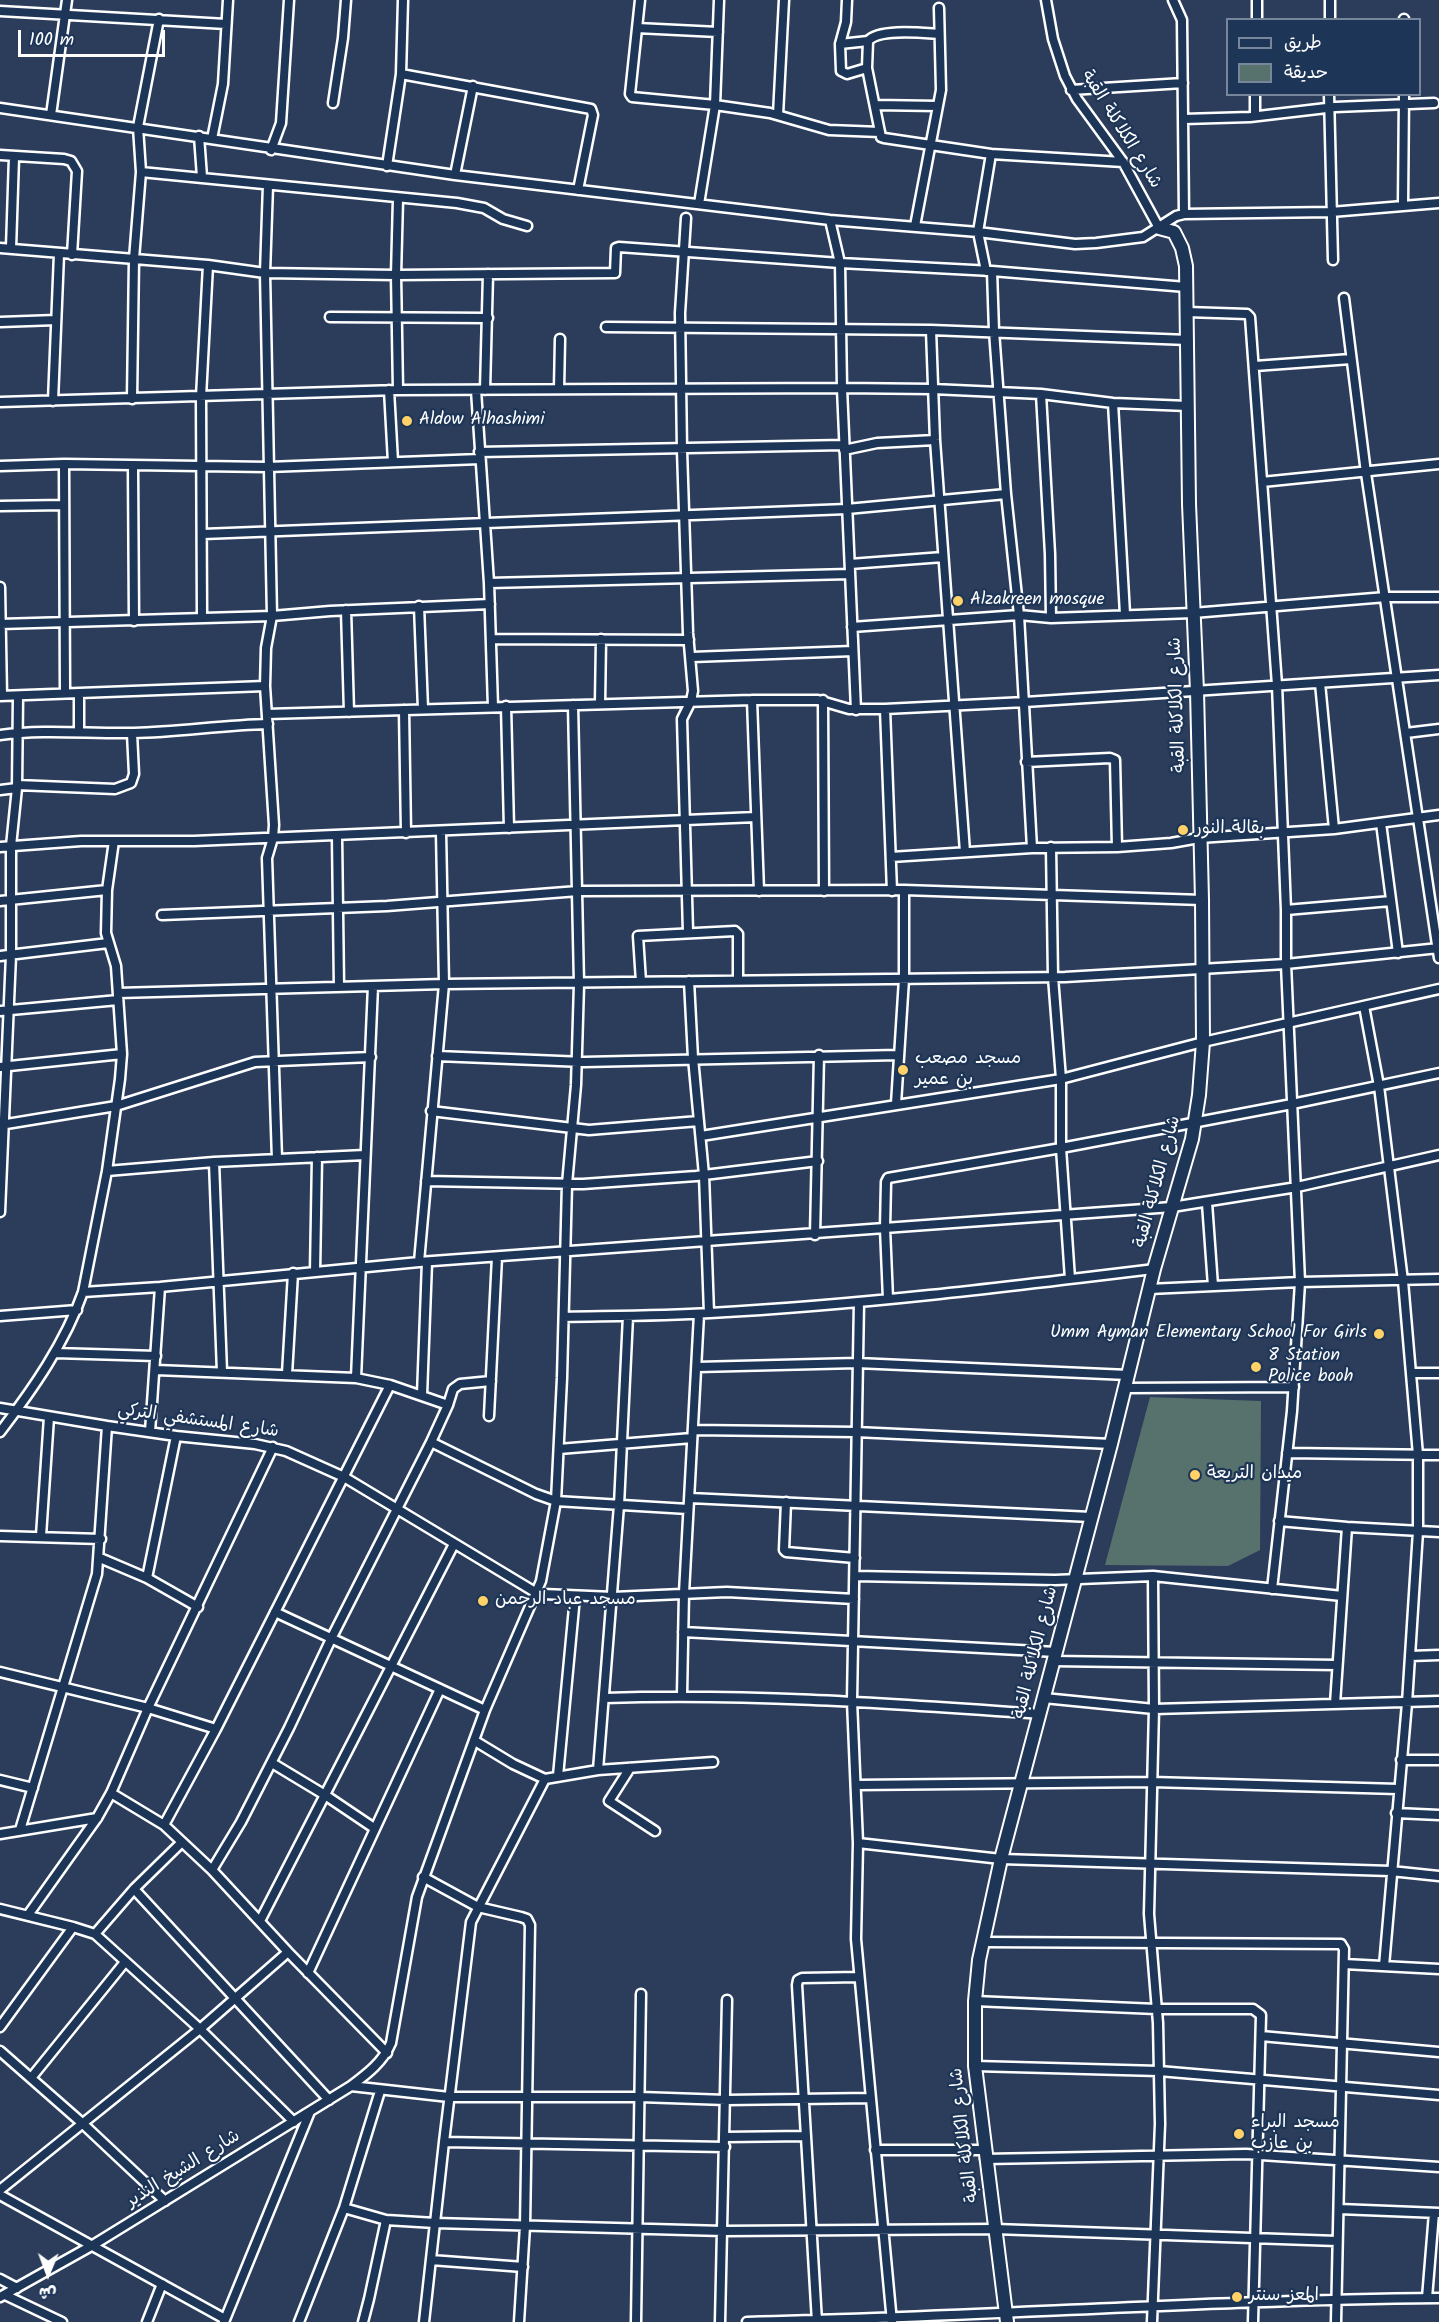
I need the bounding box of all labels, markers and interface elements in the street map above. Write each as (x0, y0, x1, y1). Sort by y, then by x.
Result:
scale bar (21, 18, 168, 56)
legend (1226, 18, 1421, 96)
text: 100 m (29, 26, 74, 55)
text: طريق (1284, 29, 1322, 58)
text: حديقة (1284, 59, 1328, 88)
street label: شارع الكلاكلة القبة (1075, 67, 1165, 193)
place label: Aldow Alhashimi (419, 410, 544, 432)
marker: Aldow Alhashimi (400, 414, 414, 428)
place label: Alzakreen mosque (970, 590, 1105, 612)
marker: Alzakreen mosque (951, 594, 965, 608)
street label: شارع الكلاكلة القبة (1166, 637, 1192, 773)
place label: بقالة النور (1195, 819, 1264, 841)
marker: بقالة النور (1176, 823, 1190, 837)
place label: مسجد مصعب بن عمير (915, 1049, 1021, 1092)
marker: مسجد مصعب بن عمير (896, 1063, 910, 1077)
street label: شارع الكلاكلة القبة (1131, 1114, 1187, 1250)
place label: Umm Ayman Elementary School For Girls (1050, 1323, 1367, 1345)
marker: Umm Ayman Elementary School For Girls (1372, 1327, 1386, 1341)
place label: 8 Station Police booh (1268, 1346, 1353, 1388)
marker: 8 Station Police booh (1249, 1360, 1263, 1374)
street label: شارع المستشفي التركي (116, 1400, 280, 1444)
place label: ميدان التريعة (1207, 1464, 1302, 1486)
marker: ميدان التريعة (1188, 1468, 1202, 1482)
street label: شارع الكلاكلة القبة (1010, 1585, 1064, 1721)
place label: مسجد عباد الرحمن (495, 1590, 636, 1612)
marker: مسجد عباد الرحمن (476, 1594, 490, 1608)
street label: شارع الكلاكلة القبة (947, 2066, 985, 2204)
place label: مسجد البراء بن عازب (1251, 2113, 1340, 2156)
street label: شارع الشيخ النذير (123, 2126, 245, 2214)
marker: مسجد البراء بن عازب (1232, 2127, 1246, 2141)
north arrow (18, 2244, 78, 2304)
text: ش (39, 2280, 57, 2305)
place label: المعز سنتر (1249, 2286, 1319, 2308)
marker: المعز سنتر (1230, 2290, 1244, 2304)

